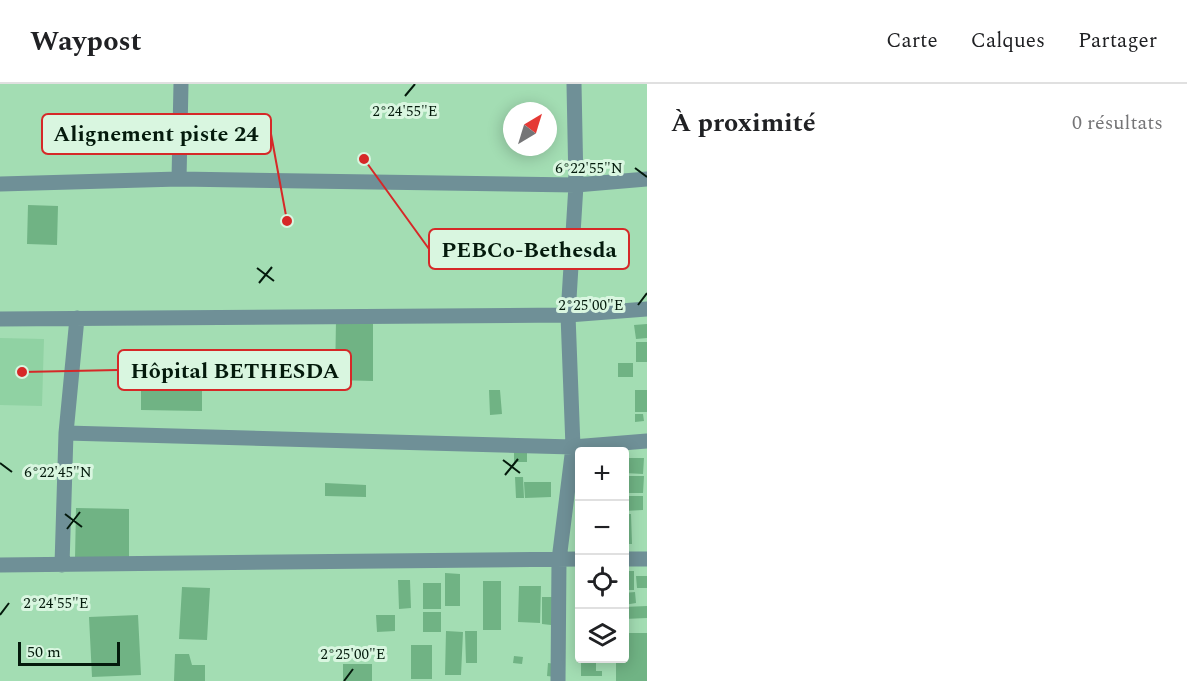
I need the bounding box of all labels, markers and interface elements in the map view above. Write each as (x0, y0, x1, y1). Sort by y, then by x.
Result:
text: Waypost (30, 20, 141, 63)
text: Carte (886, 25, 938, 57)
text: Calques (971, 25, 1045, 57)
text: Partager (1078, 25, 1157, 57)
text: 2°24'55"E (372, 100, 438, 123)
north arrow (503, 102, 557, 156)
text: À proximité (671, 103, 816, 143)
text: 0 résultats (1072, 108, 1163, 138)
callout: Alignement piste 24 (42, 114, 271, 154)
text: Alignement piste 24 (53, 118, 259, 151)
text: 6°22'55"N (555, 157, 623, 180)
callout: PEBCo-Bethesda (429, 229, 629, 269)
text: PEBCo-Bethesda (441, 234, 618, 267)
text: 2°25'00"E (558, 294, 624, 317)
callout: Hôpital BETHESDA (118, 350, 351, 390)
text: Hôpital BETHESDA (130, 355, 340, 388)
map controls (575, 447, 629, 663)
button: + (575, 447, 629, 501)
text: 6°22'45"N (24, 461, 92, 484)
button: − (575, 501, 629, 555)
button: locate (575, 555, 629, 609)
text: 2°24'55"E (23, 592, 89, 615)
button: layers (575, 609, 629, 663)
scale bar (18, 639, 120, 666)
text: 50 m (27, 640, 61, 664)
text: 2°25'00"E (320, 643, 386, 666)

